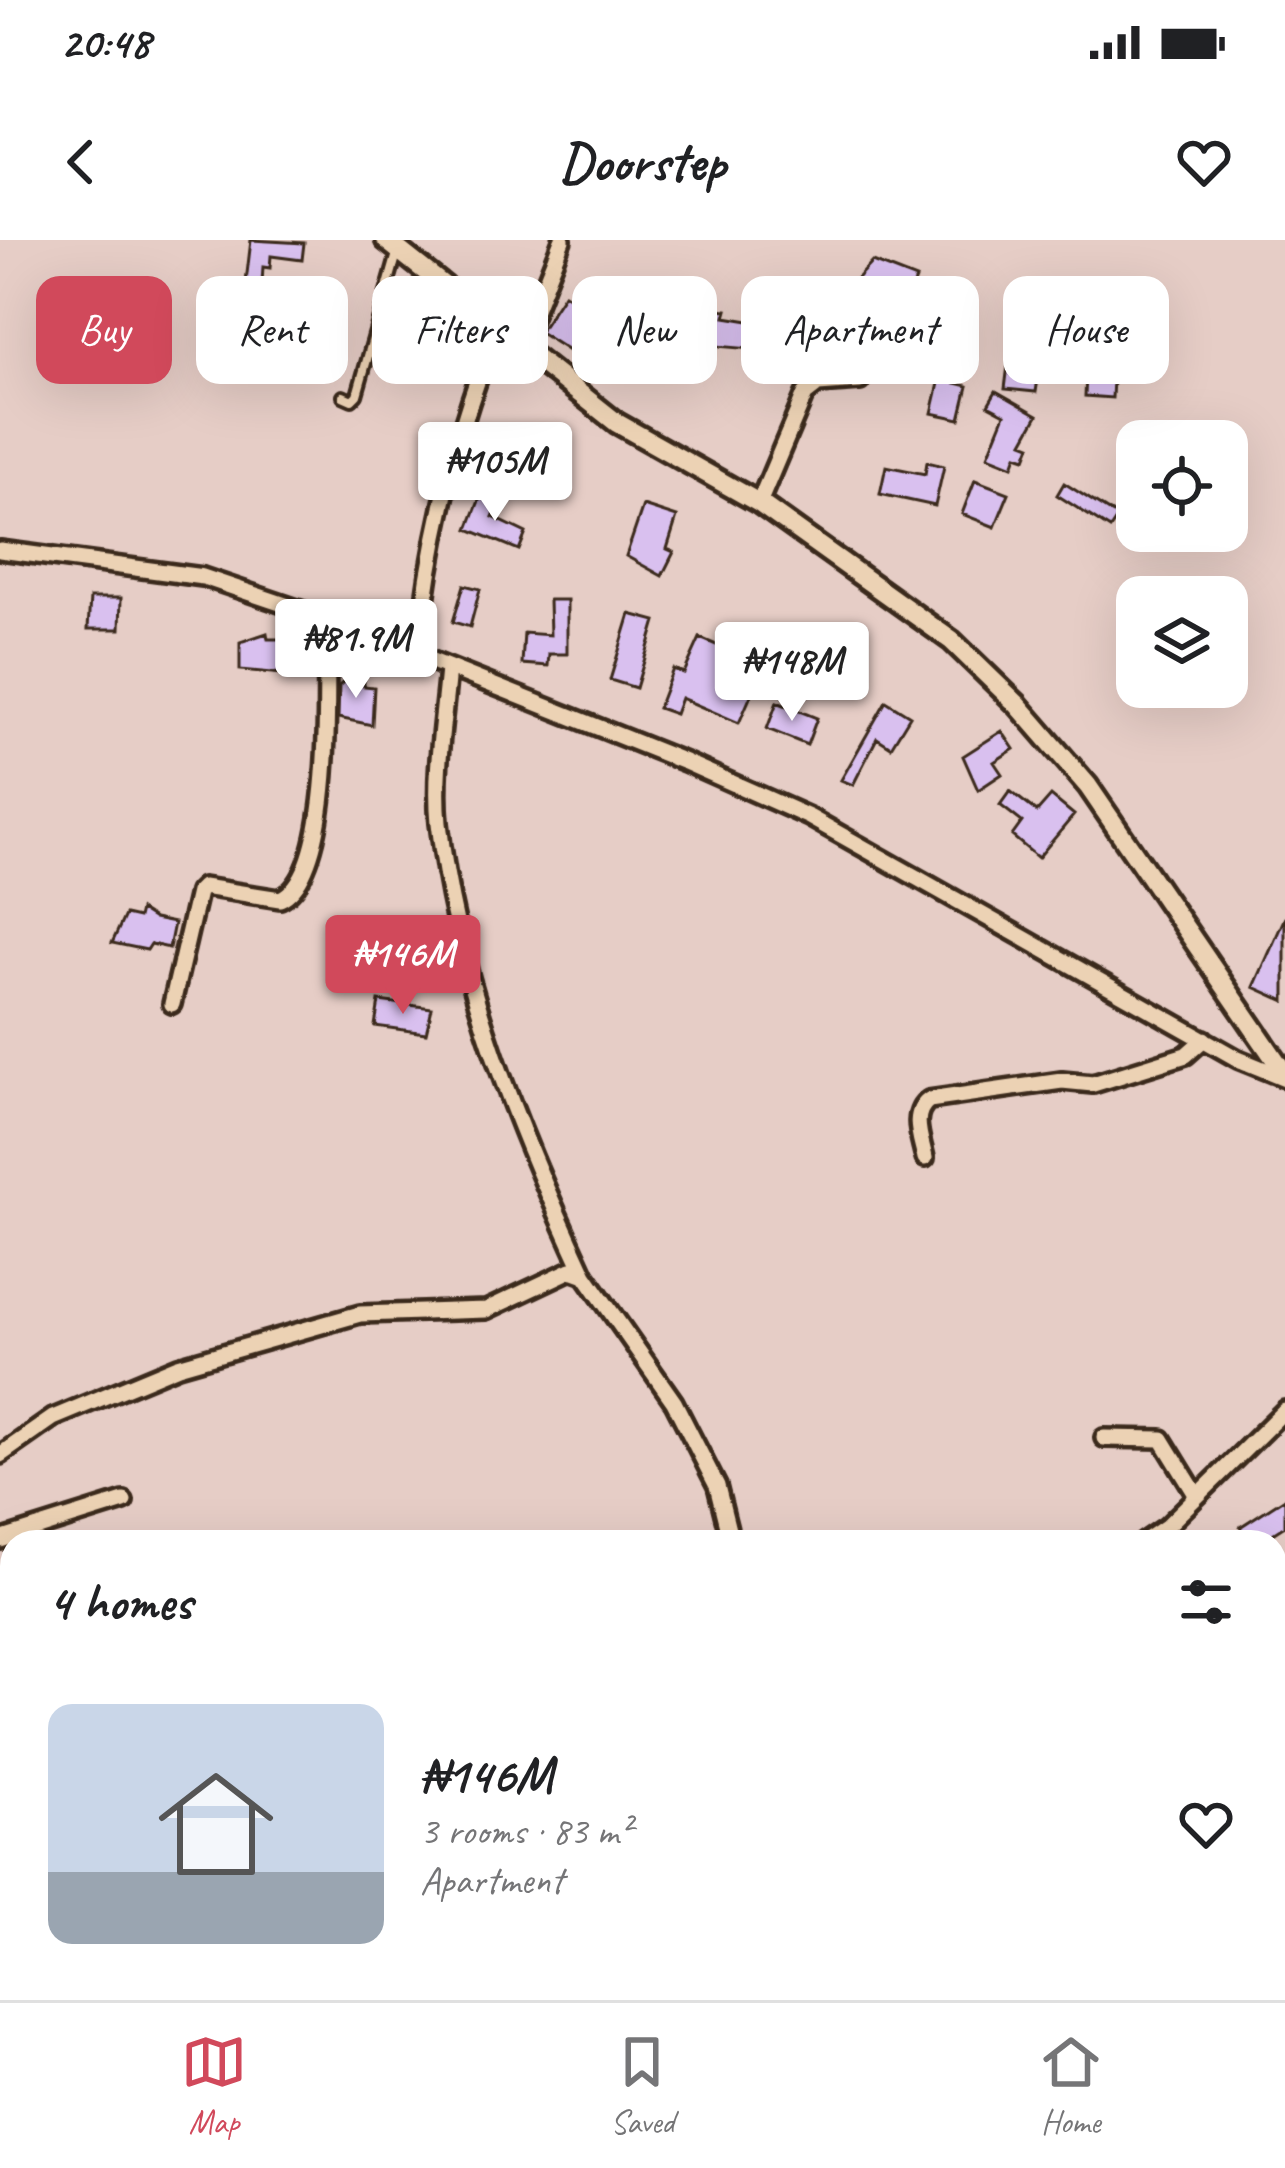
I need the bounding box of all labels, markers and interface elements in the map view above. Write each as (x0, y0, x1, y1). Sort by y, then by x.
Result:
text: 20:48 (60, 14, 150, 71)
text: Doorstep (560, 128, 726, 196)
icon: back (48, 129, 114, 195)
icon: heart (1171, 129, 1237, 195)
chip: Buy (36, 276, 172, 384)
chip: Rent (196, 276, 348, 384)
chip: Filters (372, 276, 548, 384)
chip: New (572, 276, 717, 384)
chip: Apartment (741, 276, 979, 384)
chip: House (1003, 276, 1169, 384)
map controls (1116, 420, 1248, 708)
button: locate (1116, 420, 1248, 552)
pin: ₦105M (411, 422, 579, 524)
text: ₦105M (445, 436, 545, 485)
button: layers (1116, 576, 1248, 708)
pin: ₦81.9M (258, 599, 454, 701)
text: ₦81.9M (302, 613, 410, 662)
pin: ₦148M (708, 622, 876, 724)
text: ₦148M (742, 636, 842, 685)
pin: ₦146M (319, 915, 487, 1017)
text: ₦146M (352, 929, 454, 978)
icon: filters (1173, 1569, 1239, 1635)
text: 4 homes (48, 1570, 192, 1634)
text: ₦146M (420, 1743, 552, 1807)
icon: home (144, 1752, 288, 1896)
icon: heart (1173, 1791, 1239, 1857)
text: 3 rooms · 83 m² (420, 1807, 631, 1856)
text: Apartment (420, 1856, 563, 1905)
tab: Map (181, 2029, 247, 2143)
tab: Saved (609, 2029, 675, 2143)
tab: Home (1038, 2029, 1104, 2143)

